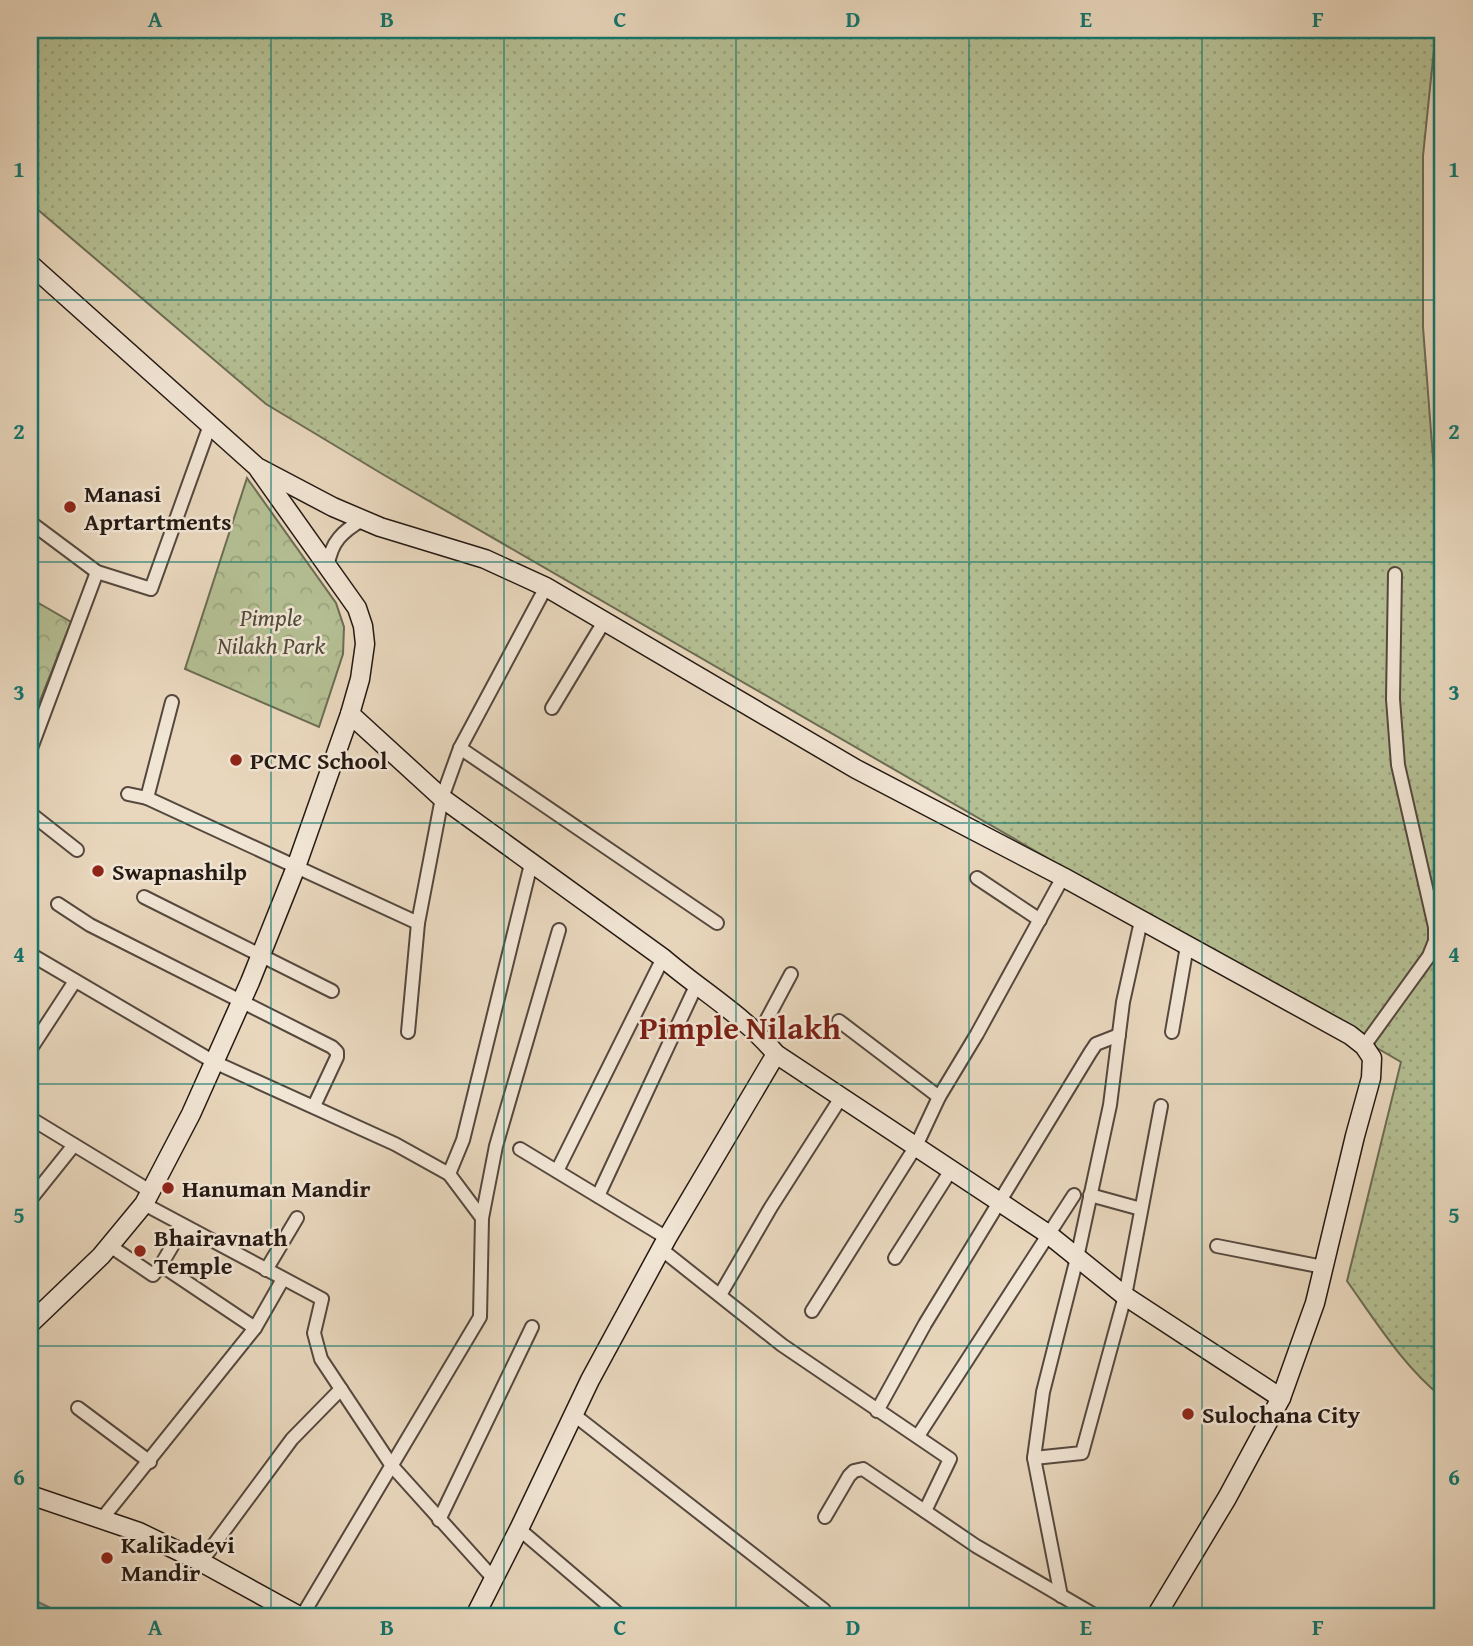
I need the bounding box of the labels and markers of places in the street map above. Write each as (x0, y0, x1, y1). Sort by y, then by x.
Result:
place label: Manasi Aprtartments (84, 476, 231, 539)
marker: Manasi Aprtartments (62, 499, 78, 515)
place label: PCMC School (250, 743, 388, 778)
marker: PCMC School (228, 752, 244, 768)
place label: Swapnashilp (112, 854, 247, 889)
marker: Swapnashilp (90, 863, 106, 879)
place label: Hanuman Mandir (182, 1171, 371, 1206)
marker: Hanuman Mandir (160, 1180, 176, 1196)
place label: Bhairavnath Temple (154, 1220, 288, 1283)
marker: Bhairavnath Temple (132, 1243, 148, 1259)
place label: Sulochana City (1202, 1397, 1361, 1432)
marker: Sulochana City (1180, 1406, 1196, 1422)
place label: Kalikadevi Mandir (121, 1527, 235, 1590)
marker: Kalikadevi Mandir (99, 1550, 115, 1566)

